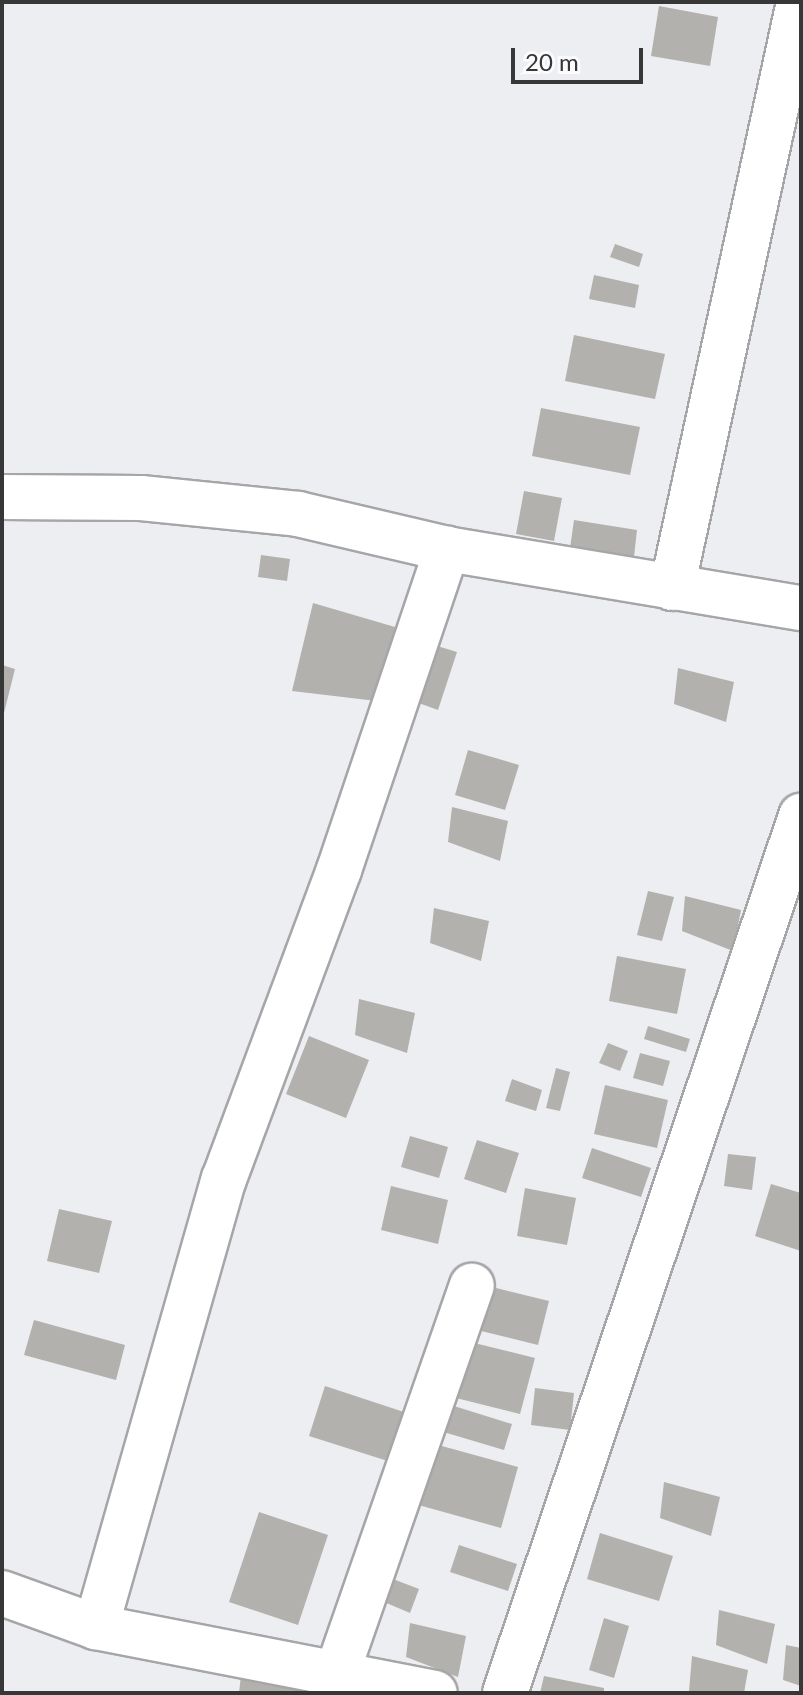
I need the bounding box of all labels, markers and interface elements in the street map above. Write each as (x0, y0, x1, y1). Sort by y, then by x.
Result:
scale bar (515, 32, 647, 82)
text: 20 m (525, 47, 579, 76)

